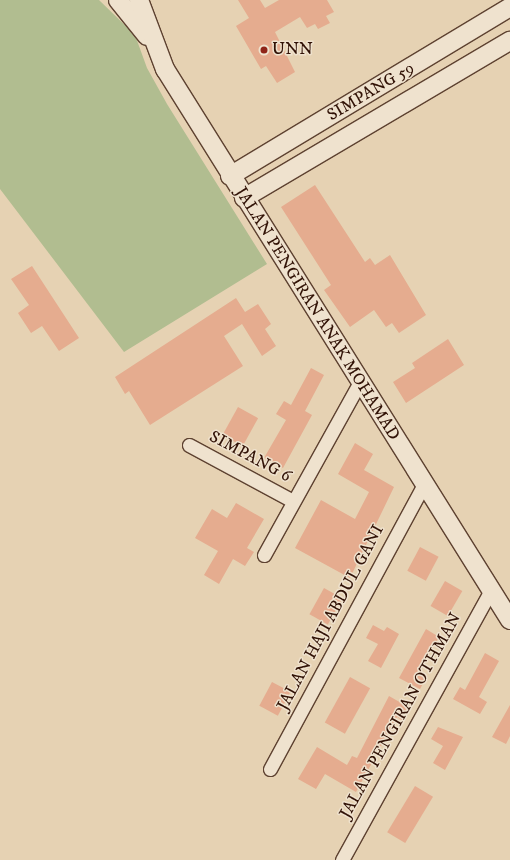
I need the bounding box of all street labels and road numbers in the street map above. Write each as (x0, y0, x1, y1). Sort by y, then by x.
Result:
street label: SIMPANG 59 (324, 58, 418, 126)
street label: JALAN PENGIRAN ANAK MOHAMAD (230, 184, 404, 444)
street label: SIMPANG 6 (206, 427, 294, 487)
street label: JALAN HAJI ABDUL GANI (273, 522, 389, 714)
street label: JALAN PENGIRAN OTHMAN (336, 610, 466, 822)

